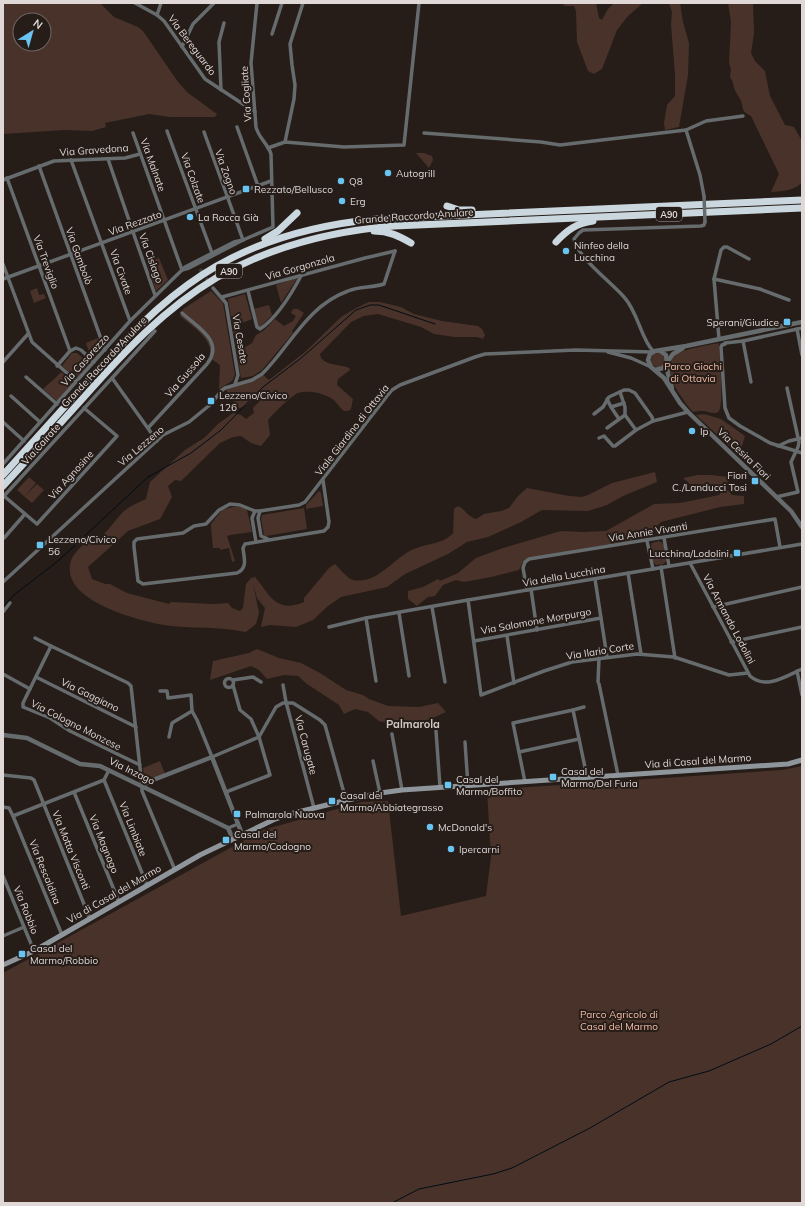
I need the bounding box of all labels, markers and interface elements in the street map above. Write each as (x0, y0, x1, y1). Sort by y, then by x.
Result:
north arrow (12, 12, 52, 52)
street label: Via Bereguardo (165, 12, 219, 78)
text: N (30, 16, 46, 32)
street label: Via Cogliate (238, 66, 254, 122)
street label: Via Malnate (137, 137, 169, 193)
street label: Via Gravedona (59, 141, 129, 159)
street label: Via Zogno (212, 148, 240, 197)
street label: Via Colzate (178, 151, 208, 205)
place label: Autogrill (396, 167, 435, 180)
marker: Autogrill (383, 168, 393, 178)
place label: Q8 (349, 175, 363, 188)
marker: Q8 (336, 176, 346, 186)
place label: Rezzato/Bellusco (254, 183, 333, 196)
marker: Rezzato/Bellusco (241, 184, 251, 194)
place label: Erg (350, 195, 365, 208)
marker: Erg (337, 196, 347, 206)
street label: Grande Raccordo Anulare (354, 205, 474, 227)
street label: Via Rezzato (107, 207, 164, 239)
road number: A90 (656, 207, 682, 221)
place label: La Rocca Già (198, 211, 259, 224)
marker: La Rocca Già (185, 212, 195, 222)
street label: Via Gambolò (63, 226, 95, 287)
street label: Via Cislago (136, 231, 166, 285)
street label: Via Treviglio (30, 233, 62, 291)
place label: Ninfeo della Lucchina (574, 239, 629, 264)
marker: Ninfeo della Lucchina (561, 246, 571, 256)
street label: Via Civate (107, 248, 135, 296)
street label: Via Gorgonzola (264, 251, 336, 283)
road number: A90 (216, 264, 242, 278)
street label: Via Cesate (229, 313, 251, 365)
street label: Grande Raccordo Anulare (59, 314, 149, 410)
place label: Sperani/Giudice (707, 316, 779, 329)
marker: Sperani/Giudice (782, 317, 792, 327)
street label: Via Casorezzo (58, 331, 112, 389)
street label: Via Gussola (162, 350, 208, 400)
park label: Parco Giochi di Ottavia (664, 360, 722, 385)
street label: Viale Giardino di Ottavia (312, 382, 392, 478)
place label: Lezzeno/Civico 126 (219, 389, 288, 414)
marker: Lezzeno/Civico 126 (206, 396, 216, 406)
street label: Via Cairate (19, 421, 63, 467)
street label: Via Lezzeno (115, 423, 167, 469)
place label: Ip (700, 425, 709, 438)
street label: Via Cesira Fiori (715, 425, 773, 483)
marker: Ip (687, 426, 697, 436)
street label: Via Agnosine (46, 448, 96, 502)
place label: Fiori C./Landucci Tosi (672, 469, 747, 494)
marker: Fiori C./Landucci Tosi (750, 476, 760, 486)
street label: Via Annie Vivanti (608, 519, 688, 545)
place label: Lezzeno/Civico 56 (48, 533, 117, 558)
marker: Lezzeno/Civico 56 (35, 540, 45, 550)
place label: Lucchina/Lodolini (649, 547, 729, 560)
marker: Lucchina/Lodolini (732, 548, 742, 558)
street label: Via della Lucchina (522, 562, 606, 590)
street label: Via Armando Lodolini (700, 572, 758, 666)
street label: Via Salomone Morpurgo (480, 605, 592, 637)
street label: Via Ilario Corte (565, 639, 635, 663)
street label: Via Gaggiano (59, 675, 122, 715)
street label: Via Cologno Monzese (29, 697, 123, 753)
street label: Via Carugate (292, 714, 320, 776)
district label: Palmarola (386, 717, 440, 731)
street label: Via di Casal del Marmo (644, 751, 752, 771)
street label: Via Inzago (107, 754, 157, 788)
place label: Casal del Marmo/Del Furia (561, 765, 638, 790)
marker: Casal del Marmo/Del Furia (548, 772, 558, 782)
place label: Casal del Marmo/Boffito (456, 773, 522, 798)
marker: Casal del Marmo/Boffito (443, 780, 453, 790)
place label: Casal del Marmo/Abbiategrasso (340, 789, 444, 814)
marker: Casal del Marmo/Abbiategrasso (327, 796, 337, 806)
street label: Via Limbiate (116, 800, 150, 858)
street label: Via Motta Visconti (49, 808, 93, 892)
place label: Palmarola Nuova (245, 808, 325, 821)
marker: Palmarola Nuova (232, 809, 242, 819)
street label: Via Magnago (86, 813, 122, 876)
place label: McDonald's (438, 821, 492, 834)
marker: McDonald's (425, 822, 435, 832)
place label: Casal del Marmo/Codogno (234, 828, 311, 853)
marker: Casal del Marmo/Codogno (221, 835, 231, 845)
street label: Via Rescaldina (26, 838, 64, 906)
place label: Ipercarni (459, 843, 499, 856)
marker: Ipercarni (446, 844, 456, 854)
street label: Via di Casal del Marmo (65, 862, 164, 926)
street label: Via Robbio (10, 884, 42, 936)
place label: Casal del Marmo/Robbio (30, 942, 98, 967)
marker: Casal del Marmo/Robbio (17, 949, 27, 959)
park label: Parco Agricolo di Casal del Marmo (580, 1008, 658, 1033)

